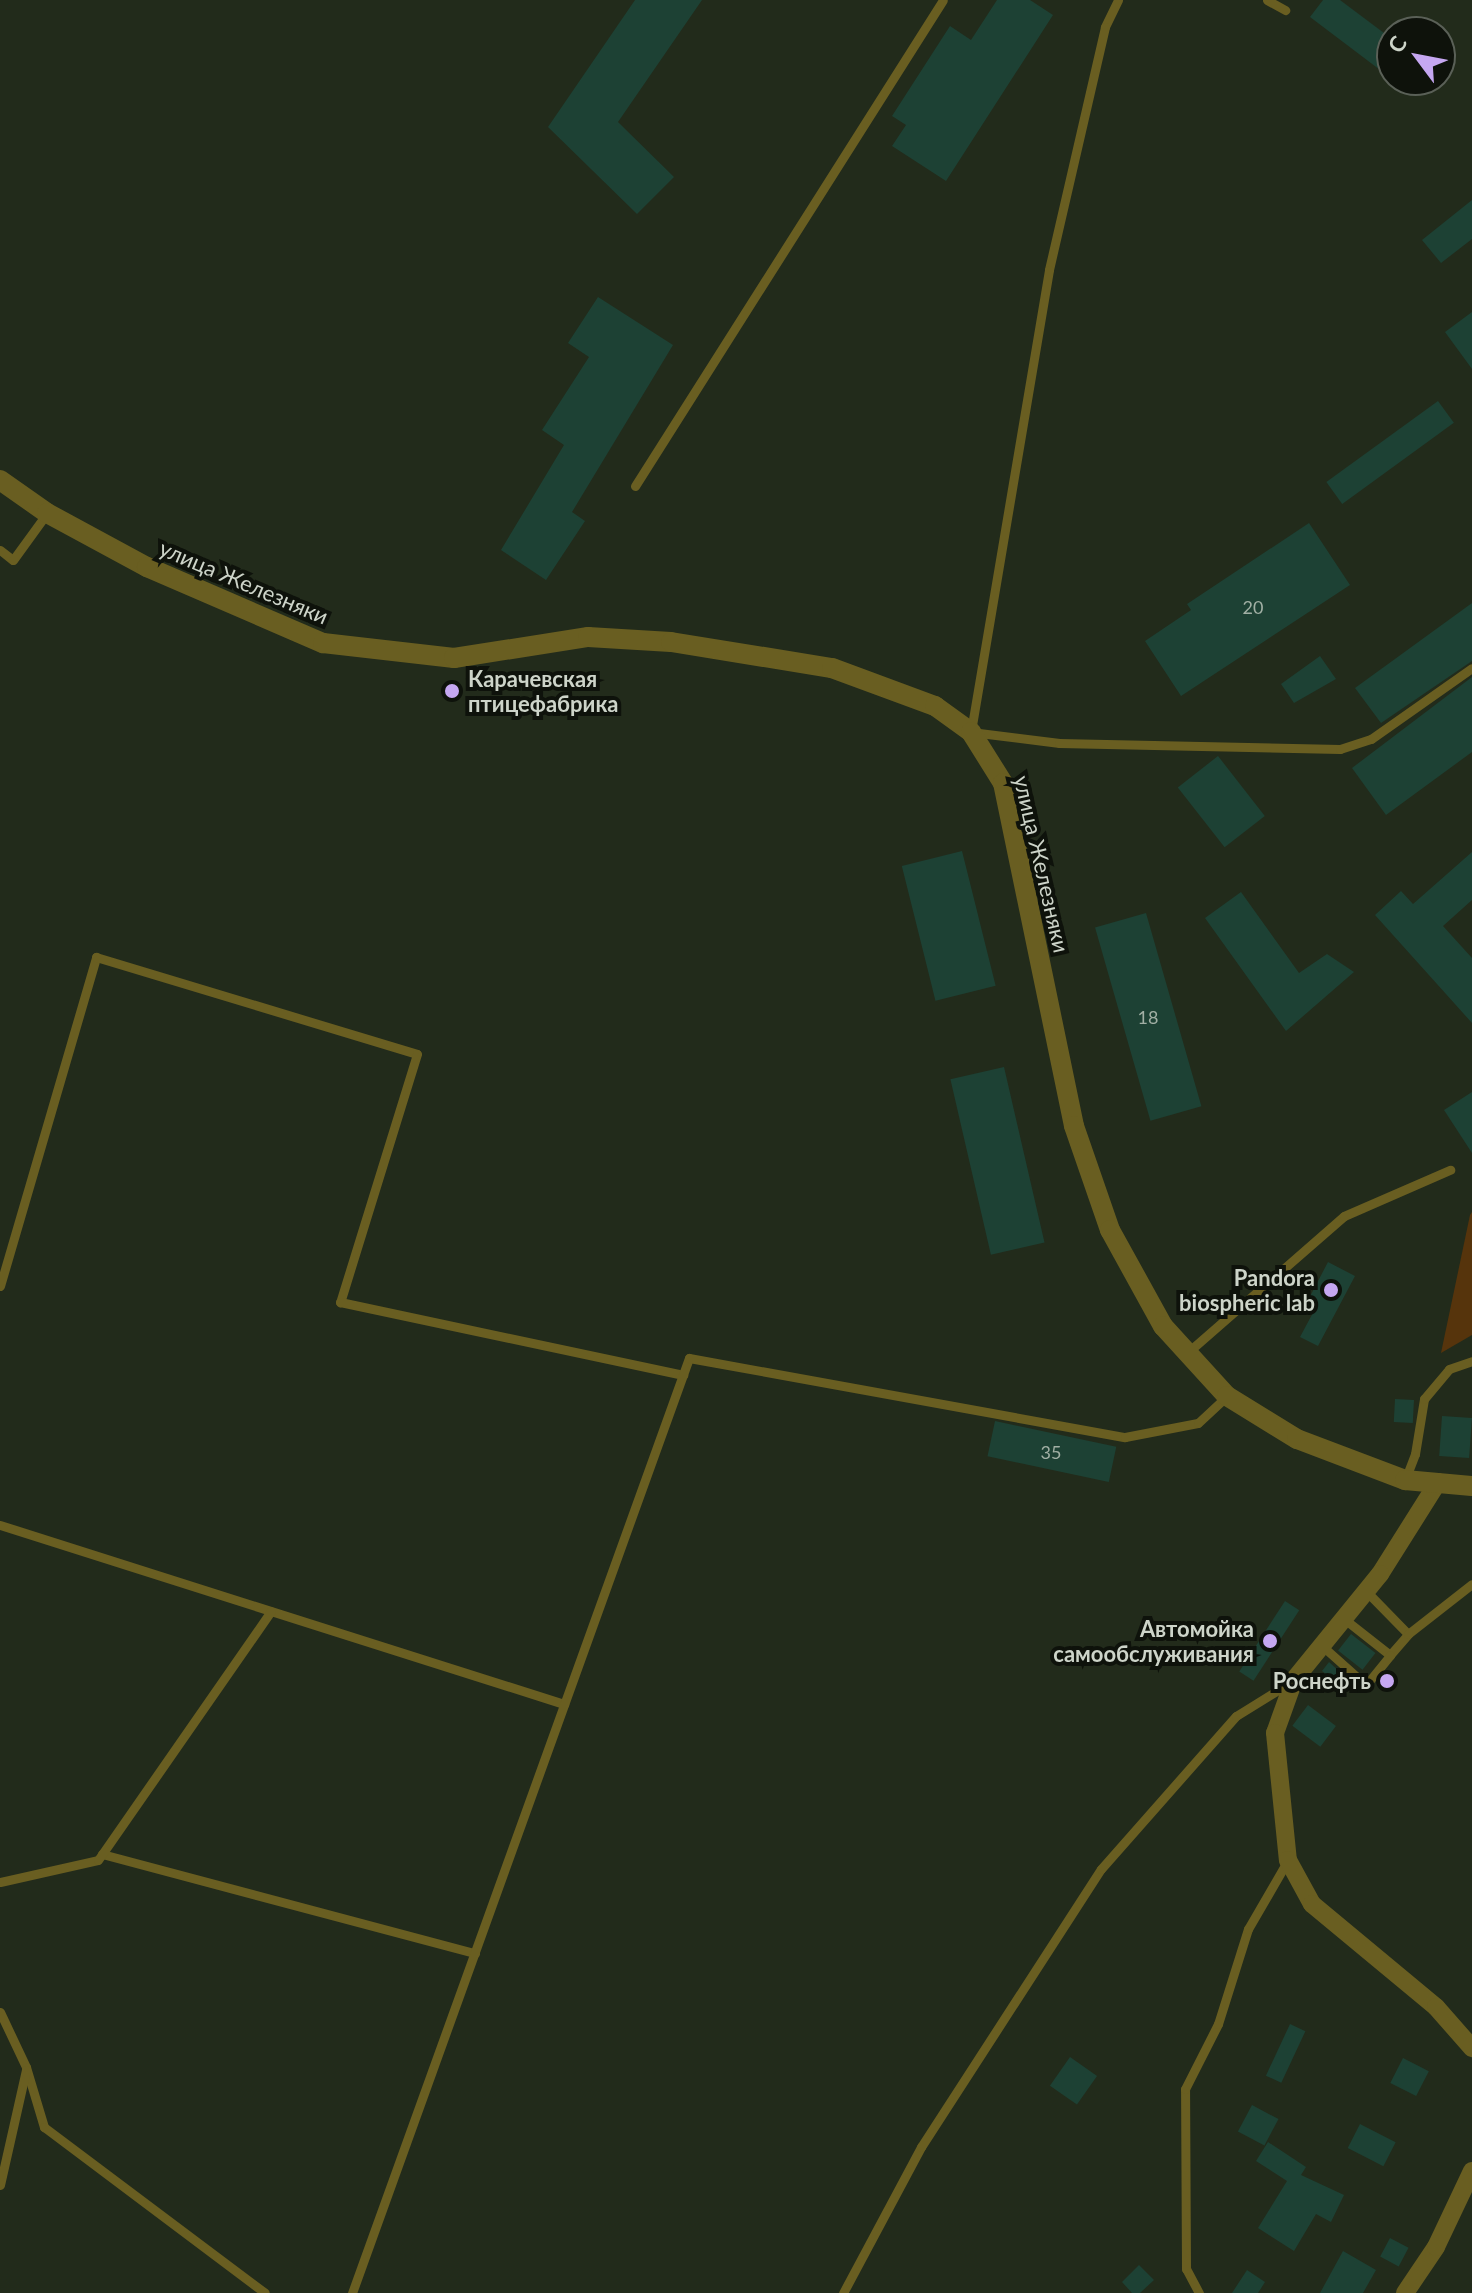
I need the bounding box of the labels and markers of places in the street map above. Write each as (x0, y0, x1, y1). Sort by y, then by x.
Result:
place label: Карачевская птицефабрика (468, 665, 618, 716)
marker: Карачевская птицефабрика (443, 682, 461, 700)
place label: Pandora biospheric lab (1179, 1264, 1315, 1316)
marker: Pandora biospheric lab (1322, 1281, 1340, 1299)
place label: Автомойка самообслуживания (1053, 1615, 1254, 1666)
marker: Автомойка самообслуживания (1261, 1632, 1279, 1650)
place label: Роснефть (1273, 1668, 1371, 1694)
marker: Роснефть (1378, 1672, 1396, 1690)

